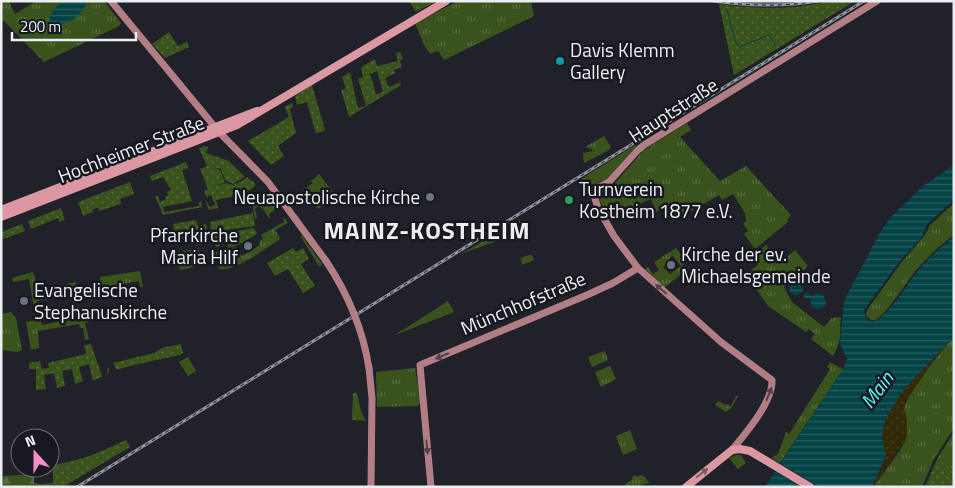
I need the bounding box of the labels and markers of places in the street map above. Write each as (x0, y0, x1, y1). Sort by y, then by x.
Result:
place label: Davis Klemm Gallery (570, 35, 675, 86)
marker: Davis Klemm Gallery (554, 55, 566, 67)
place label: Turnverein Kostheim 1877 e.V. (579, 174, 733, 225)
place label: Neuapostolische Kirche (233, 182, 420, 211)
marker: Neuapostolische Kirche (424, 191, 436, 203)
marker: Turnverein Kostheim 1877 e.V. (563, 194, 575, 206)
place label: Pfarrkirche Maria Hilf (150, 220, 239, 271)
place label: Kirche der ev. Michaelsgemeinde (681, 239, 831, 290)
marker: Pfarrkirche Maria Hilf (242, 240, 254, 252)
marker: Kirche der ev. Michaelsgemeinde (665, 259, 677, 271)
place label: Evangelische Stephanuskirche (34, 275, 167, 326)
marker: Evangelische Stephanuskirche (18, 295, 30, 307)

